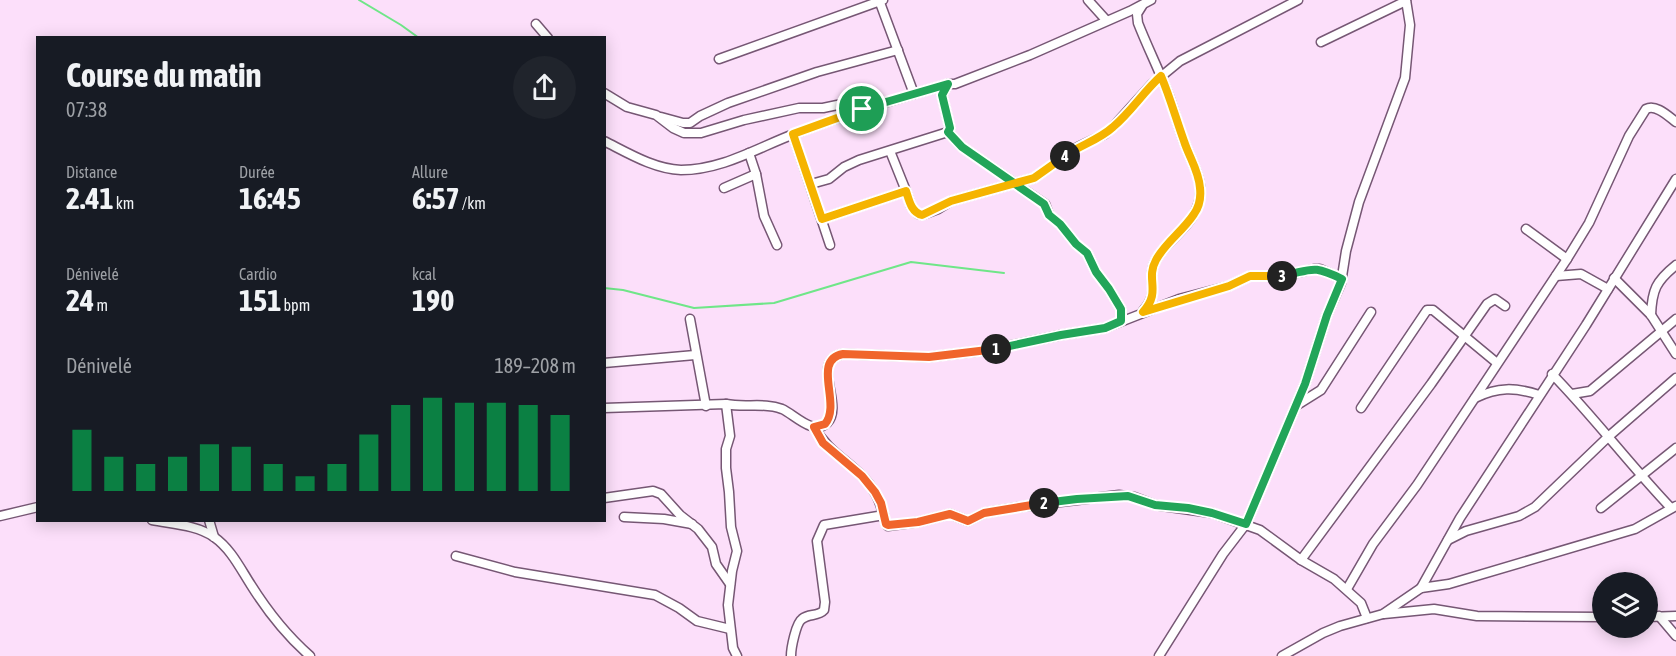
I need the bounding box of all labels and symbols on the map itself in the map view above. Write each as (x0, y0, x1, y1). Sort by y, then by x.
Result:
pin (836, 83, 887, 134)
pin: 4 (1050, 141, 1080, 171)
pin: 3 (1267, 261, 1297, 291)
pin: 1 (981, 334, 1011, 364)
pin: 2 (1029, 488, 1059, 518)

